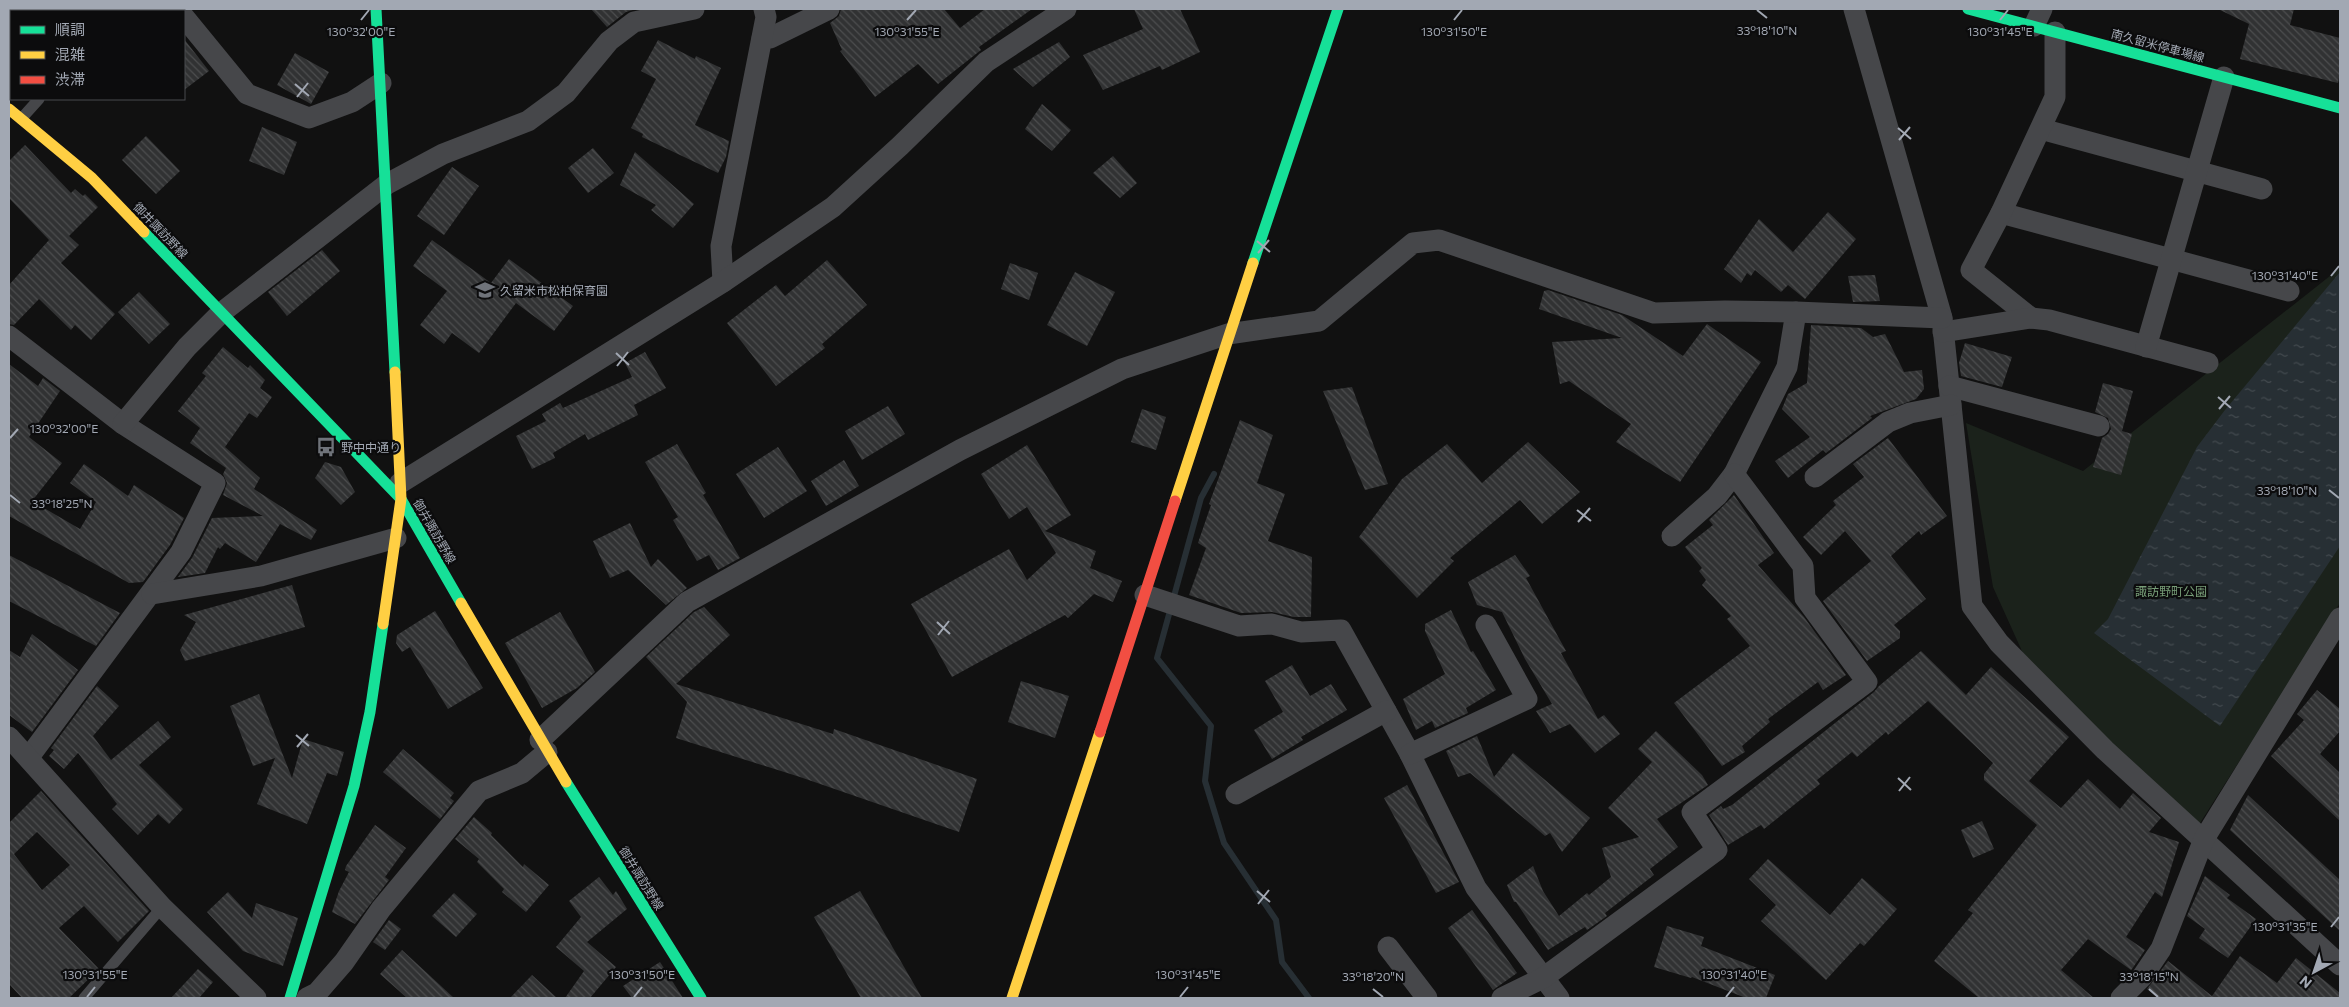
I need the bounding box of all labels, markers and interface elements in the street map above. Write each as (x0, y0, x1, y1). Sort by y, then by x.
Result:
legend (10, 10, 185, 100)
text: 順調 (55, 20, 85, 38)
text: 33°18'10"N (1737, 23, 1797, 37)
text: 130°32'00"E (327, 24, 395, 38)
text: 130°31'55"E (874, 24, 940, 38)
text: 130°31'50"E (1421, 24, 1487, 38)
text: 130°31'45"E (1967, 24, 2033, 38)
street label: 南久留米停車場線 (2110, 26, 2206, 64)
text: 混雑 (55, 45, 85, 63)
text: 渋滞 (55, 70, 85, 88)
street label: 御井諏訪野線 (131, 199, 191, 261)
text: 130°31'40"E (2252, 268, 2318, 282)
school or university icon: 久留米市松柏保育園 (474, 279, 496, 301)
place label: 久留米市松柏保育園 (500, 283, 608, 297)
text: 130°32'00"E (30, 421, 98, 435)
bus stop icon: 野中中通り (315, 436, 337, 458)
place label: 野中中通り (341, 440, 401, 454)
text: 33°18'10"N (2257, 483, 2317, 497)
text: 33°18'25"N (31, 496, 93, 510)
street label: 御井諏訪野線 (411, 496, 459, 566)
park label: 諏訪野町公園 (2135, 584, 2207, 598)
street label: 御井諏訪野線 (617, 844, 667, 912)
text: 130°31'35"E (2252, 919, 2318, 933)
north arrow (2289, 947, 2339, 997)
text: 130°31'55"E (62, 967, 128, 981)
text: 130°31'50"E (609, 967, 675, 981)
text: 130°31'45"E (1155, 967, 1221, 981)
text: 130°31'40"E (1701, 967, 1767, 981)
text: 33°18'20"N (1342, 969, 1404, 983)
text: 33°18'15"N (2119, 969, 2179, 983)
text: N (2296, 972, 2315, 992)

